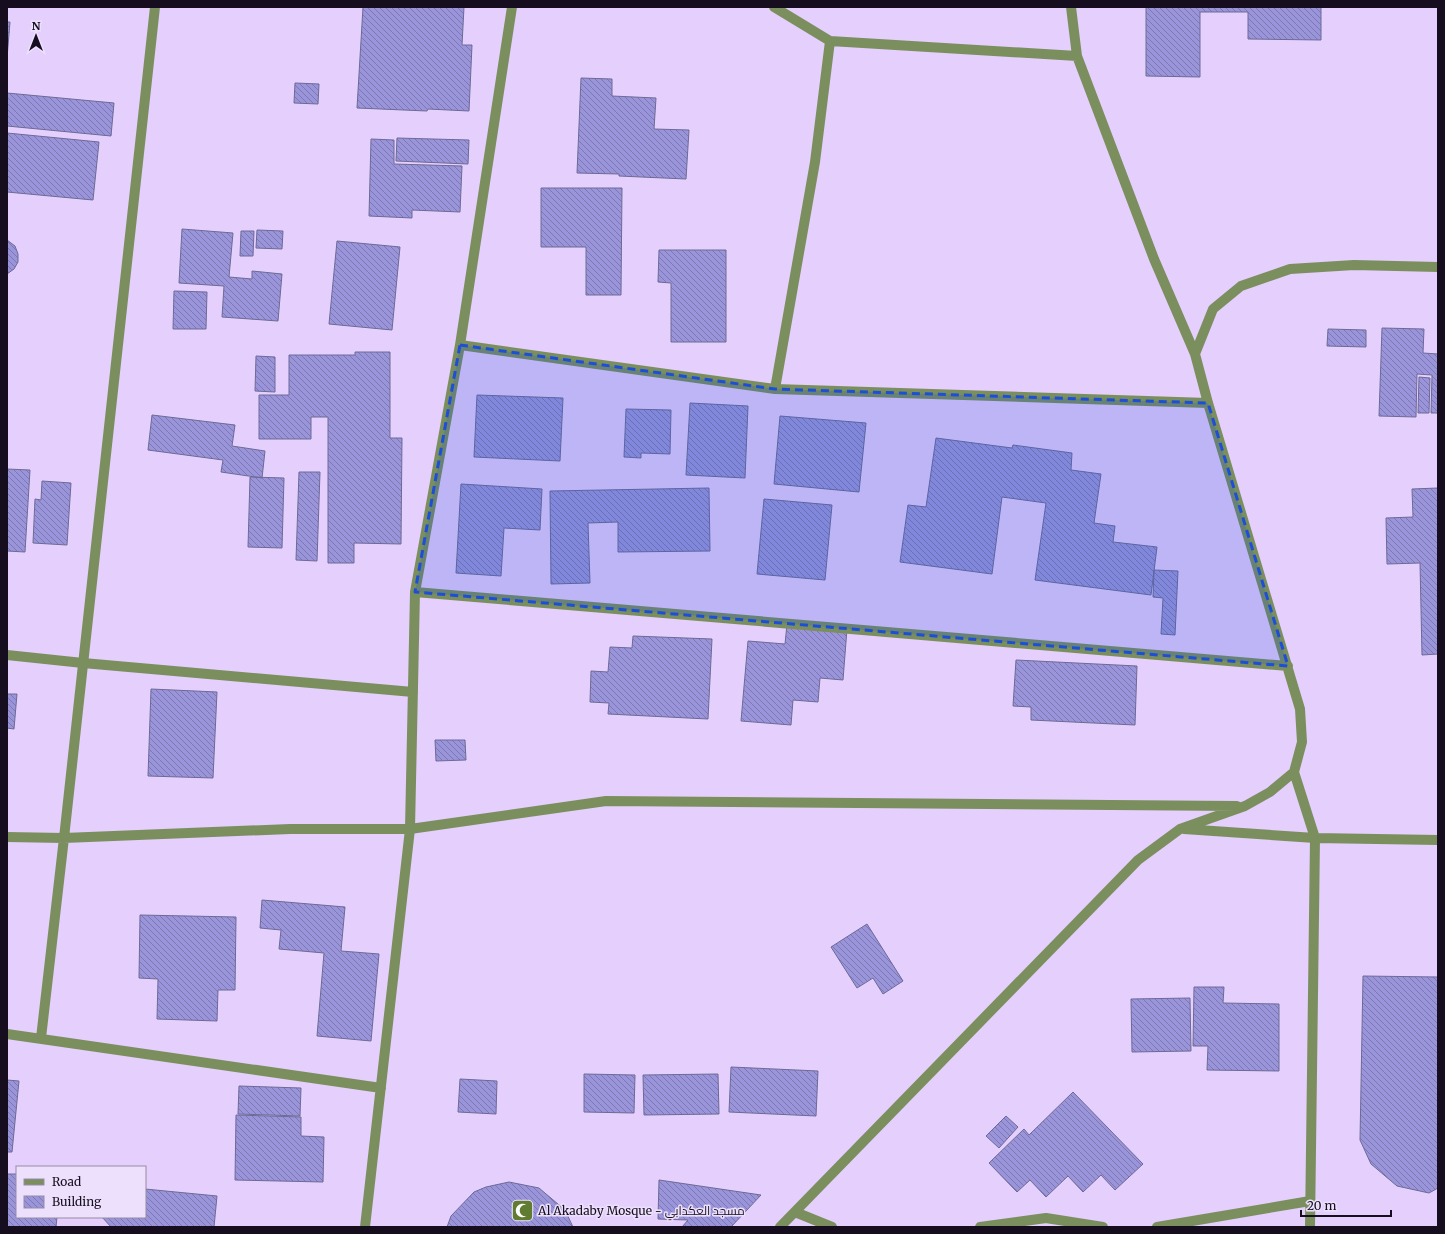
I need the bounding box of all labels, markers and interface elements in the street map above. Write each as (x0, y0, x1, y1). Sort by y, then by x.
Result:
north arrow (16, 16, 56, 56)
text: N (32, 19, 41, 33)
legend (16, 1166, 146, 1218)
text: Road (52, 1174, 81, 1189)
scale bar (1301, 1192, 1391, 1218)
text: Building (52, 1194, 102, 1209)
mosque icon: Al Akadaby Mosque - مسجد العكدابي (510, 1197, 536, 1223)
text: 20 m (1307, 1198, 1336, 1213)
place label: Al Akadaby Mosque - مسجد العكدابي (537, 1203, 745, 1221)

